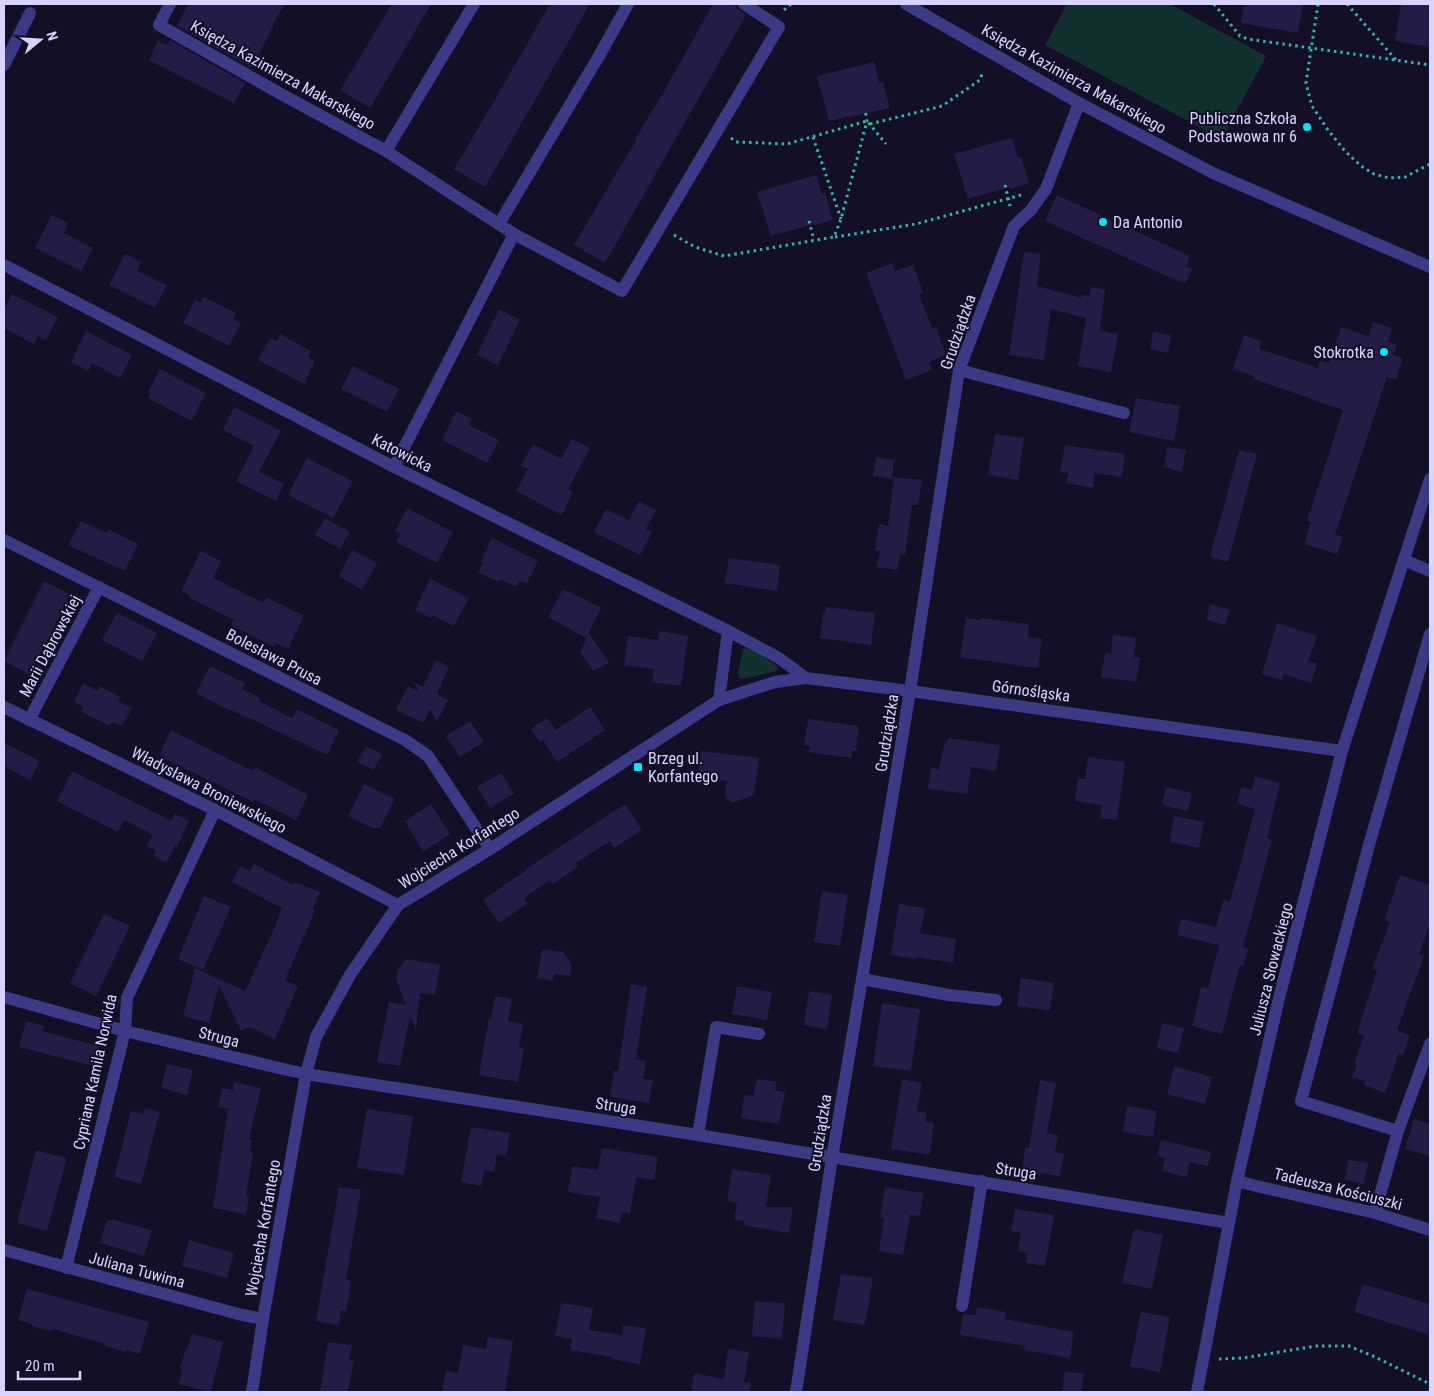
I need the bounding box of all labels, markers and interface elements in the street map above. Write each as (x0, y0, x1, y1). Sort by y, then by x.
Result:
north arrow (15, 15, 65, 65)
street label: Księdza Kazimierza Makarskiego (187, 16, 379, 134)
street label: Księdza Kazimierza Makarskiego (978, 20, 1170, 138)
text: N (43, 29, 61, 43)
place label: Publiczna Szkoła Podstawowa nr 6 (1188, 109, 1297, 146)
marker: Publiczna Szkoła Podstawowa nr 6 (1301, 121, 1313, 133)
place label: Da Antonio (1113, 213, 1183, 232)
marker: Da Antonio (1097, 216, 1109, 228)
street label: Grudziądzka (936, 292, 980, 372)
place label: Stokrotka (1314, 343, 1374, 362)
marker: Stokrotka (1378, 346, 1390, 358)
street label: Katowicka (369, 430, 435, 476)
street label: Marii Dąbrowskiej (15, 592, 85, 700)
street label: Bolesława Prusa (223, 625, 325, 689)
street label: Górnośląska (991, 676, 1071, 706)
street label: Grudziądzka (872, 693, 902, 773)
street label: Władysława Broniewskiego (128, 743, 290, 837)
place label: Brzeg ul. Korfantego (648, 749, 718, 786)
marker: Brzeg ul. Korfantego (632, 761, 644, 773)
street label: Wojciecha Korfantego (395, 803, 523, 893)
street label: Juliusza Słowackiego (1245, 901, 1297, 1037)
street label: Cypriana Kamila Norwida (69, 992, 121, 1152)
street label: Struga (197, 1023, 241, 1051)
street label: Struga (594, 1093, 638, 1119)
street label: Grudziądzka (805, 1093, 835, 1173)
street label: Wojciecha Korfantego (242, 1158, 284, 1298)
street label: Struga (994, 1158, 1038, 1184)
street label: Tadeusza Kościuszki (1272, 1164, 1404, 1214)
street label: Juliana Tuwima (87, 1248, 187, 1292)
scale bar (18, 1348, 80, 1380)
text: 20 m (25, 1357, 55, 1375)

